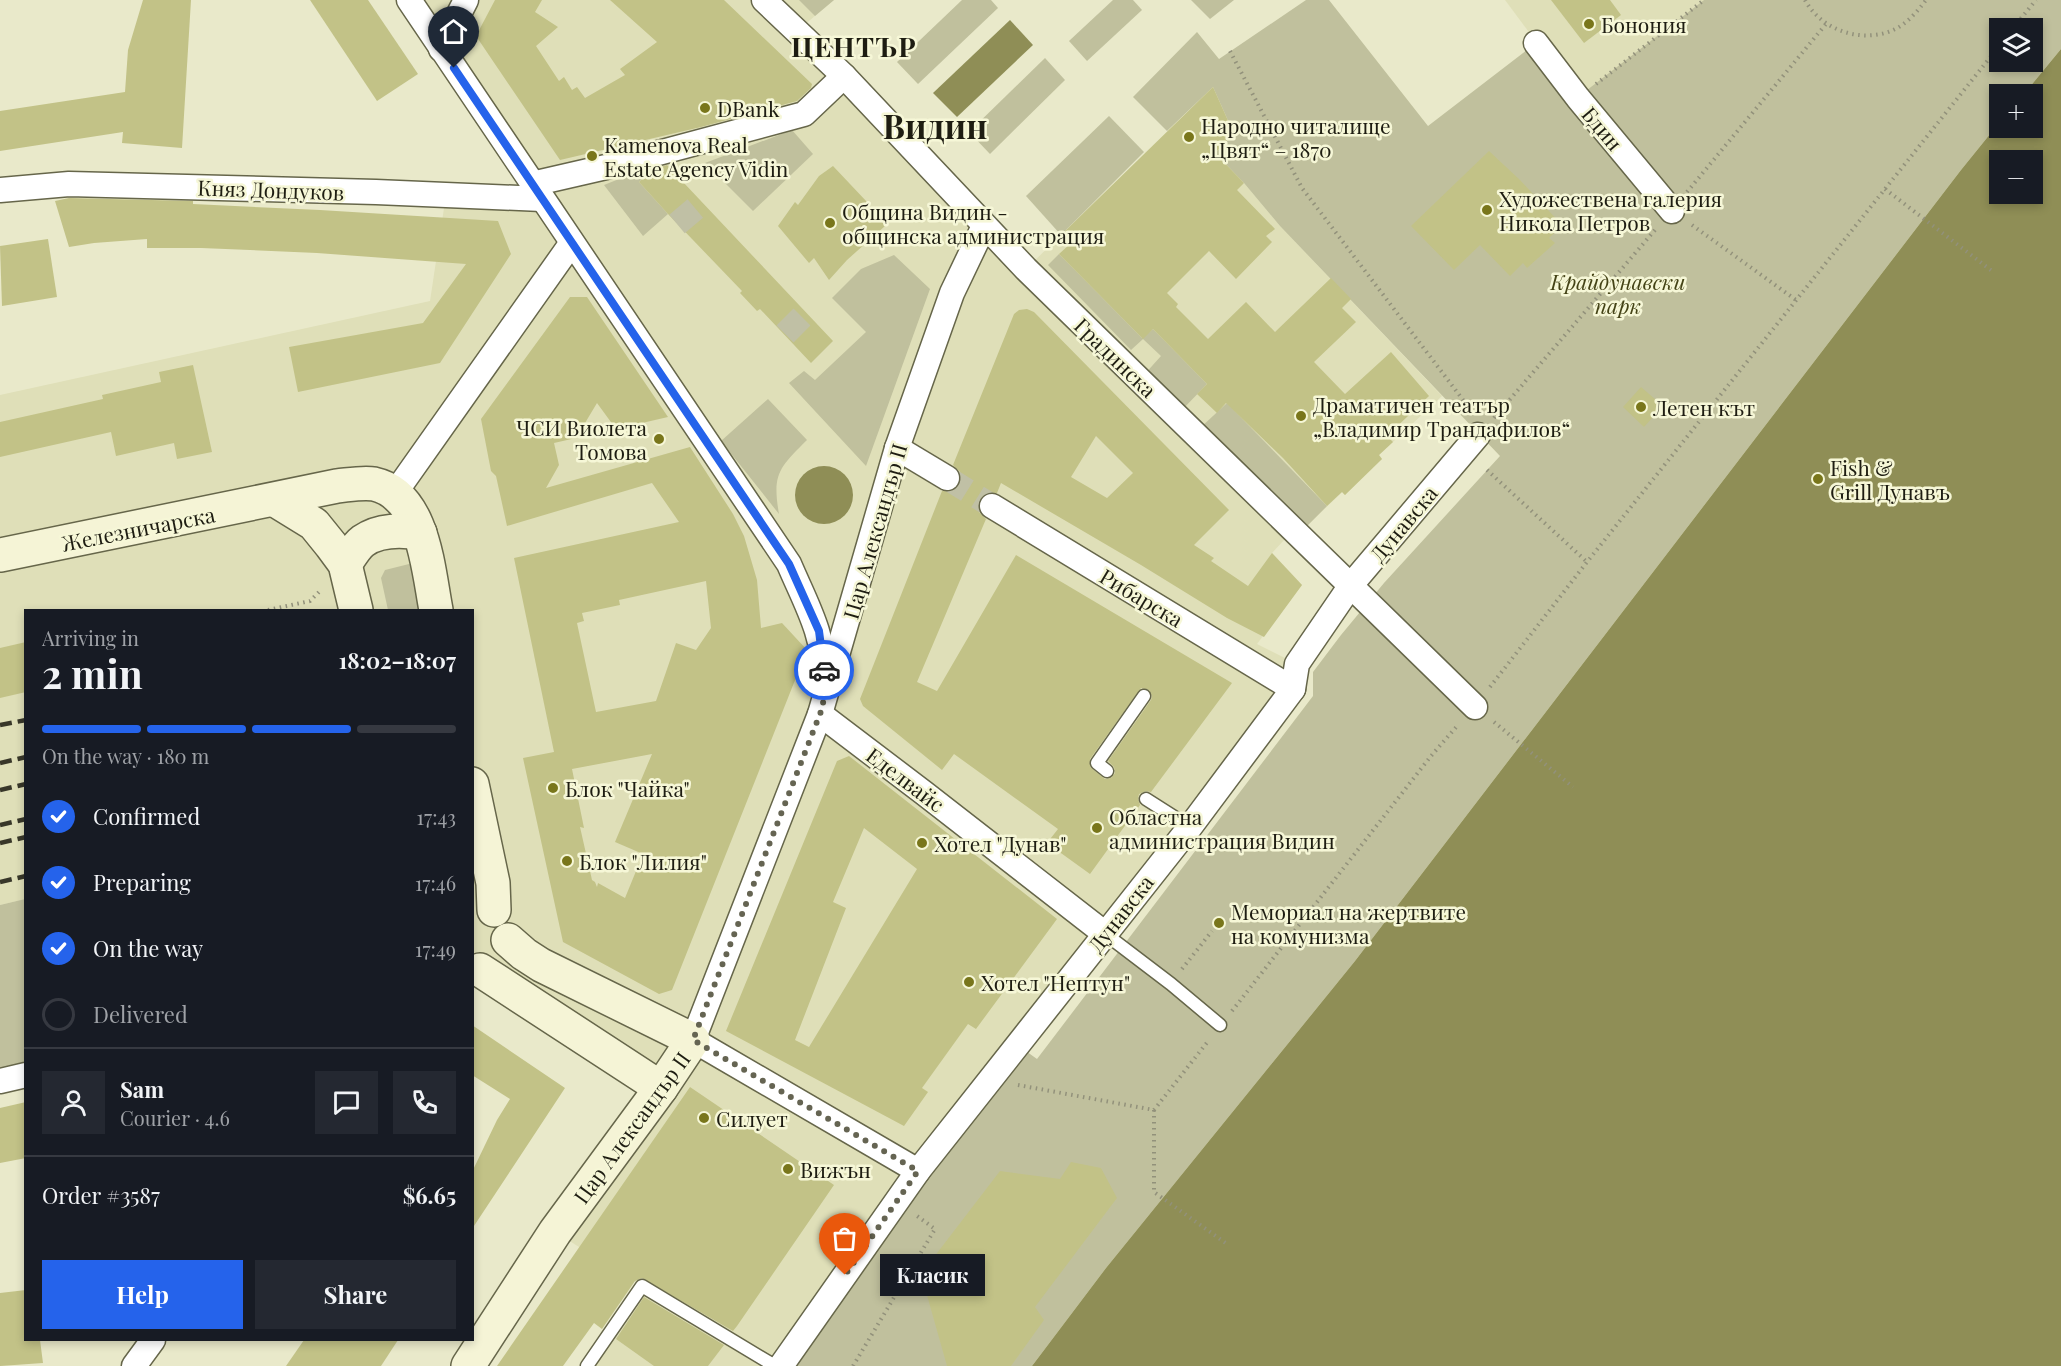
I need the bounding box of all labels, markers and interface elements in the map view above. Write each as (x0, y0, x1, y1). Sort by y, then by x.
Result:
pin (428, 6, 479, 68)
place label: Бонония (1601, 10, 1687, 38)
icon: home (437, 15, 470, 48)
marker: Бонония (1582, 17, 1596, 31)
map controls (1989, 18, 2043, 204)
button: layers (1989, 18, 2043, 72)
district label: ЦЕНТЪР (791, 28, 917, 64)
button: + (1989, 84, 2043, 138)
place label: DBank (717, 94, 780, 122)
street label: Бдин (1577, 100, 1630, 156)
marker: DBank (698, 101, 712, 115)
district label: Видин (883, 103, 987, 147)
place label: Народно читалище „Цвят“ – 1870 (1201, 111, 1391, 163)
place label: Kamenova Real Estate Agency Vidin (604, 130, 789, 182)
marker: Народно читалище „Цвят“ – 1870 (1182, 130, 1196, 144)
marker: Kamenova Real Estate Agency Vidin (585, 149, 599, 163)
button: − (1989, 150, 2043, 204)
street label: Княз Дондуков (197, 172, 345, 206)
place label: Художествена галерия Никола Петров (1499, 184, 1722, 236)
place label: Община Видин - общинска администрация (842, 197, 1104, 249)
marker: Художествена галерия Никола Петров (1480, 203, 1494, 217)
marker: Община Видин - общинска администрация (823, 216, 837, 230)
park label: Крайдунавски парк (1549, 267, 1686, 319)
street label: Градинска (1069, 311, 1163, 403)
place label: Драматичен театър „Владимир Трандафилов“ (1313, 390, 1570, 442)
place label: Летен кът (1652, 393, 1755, 421)
marker: Летен кът (1634, 400, 1648, 414)
marker: Драматичен театър „Владимир Трандафилов“ (1294, 409, 1308, 423)
place label: ЧСИ Виолета Томова (516, 413, 648, 465)
marker: ЧСИ Виолета Томова (652, 432, 666, 446)
street label: Цар Александър II (836, 440, 912, 622)
place label: Fish & Grill Дунавъ (1830, 453, 1950, 505)
marker: Fish & Grill Дунавъ (1811, 472, 1825, 486)
street label: Дунавска (1363, 479, 1443, 567)
street label: Железничарска (59, 499, 218, 557)
street label: Рибарска (1095, 561, 1189, 633)
text: Arriving in (42, 624, 139, 651)
courier (794, 640, 854, 700)
text: 18:02–18:07 (339, 645, 456, 675)
text: 2 min (42, 647, 143, 699)
icon: car (808, 654, 841, 687)
street label: Еделвайс (861, 740, 951, 818)
text: On the way · 180 m (42, 742, 209, 769)
place label: Блок "Чайка" (565, 774, 690, 802)
marker: Блок "Чайка" (546, 781, 560, 795)
icon: check (42, 800, 75, 833)
text: Confirmed (93, 801, 200, 831)
place label: Областна администрация Видин (1109, 802, 1335, 854)
text: 17:43 (417, 803, 456, 830)
marker: Областна администрация Видин (1090, 821, 1104, 835)
place label: Хотел "Дунав" (934, 829, 1066, 857)
marker: Хотел "Дунав" (915, 836, 929, 850)
place label: Блок "Лилия" (579, 847, 707, 875)
marker: Блок "Лилия" (560, 854, 574, 868)
icon: check (42, 866, 75, 899)
text: Preparing (93, 867, 191, 897)
street label: Дунавска (1081, 868, 1159, 957)
text: 17:46 (415, 869, 456, 896)
place label: Мемориал на жертвите на комунизма (1231, 897, 1466, 949)
marker: Мемориал на жертвите на комунизма (1212, 916, 1226, 930)
icon: check (42, 932, 75, 965)
text: On the way (93, 933, 203, 963)
text: 17:49 (415, 935, 456, 962)
place label: Хотел "Нептун" (981, 968, 1130, 996)
marker: Хотел "Нептун" (962, 975, 976, 989)
text: Delivered (93, 999, 188, 1029)
street label: Цар Александър II (566, 1045, 696, 1209)
button: person (42, 1071, 105, 1134)
button: chat (315, 1071, 378, 1134)
button: phone (393, 1071, 456, 1134)
text: Sam (120, 1074, 164, 1104)
text: Courier · 4.6 (120, 1104, 230, 1131)
place label: Силует (716, 1104, 788, 1132)
marker: Силует (697, 1111, 711, 1125)
place label: Вижън (800, 1155, 871, 1183)
marker: Вижън (781, 1162, 795, 1176)
text: Order #3587 (42, 1180, 160, 1210)
text: $6.65 (403, 1180, 456, 1210)
pin (819, 1213, 870, 1275)
icon: bag (828, 1222, 861, 1255)
callout: Класик (881, 1254, 986, 1296)
button: Help (42, 1260, 243, 1329)
button: Share (255, 1260, 456, 1329)
text: Класик (896, 1261, 969, 1288)

